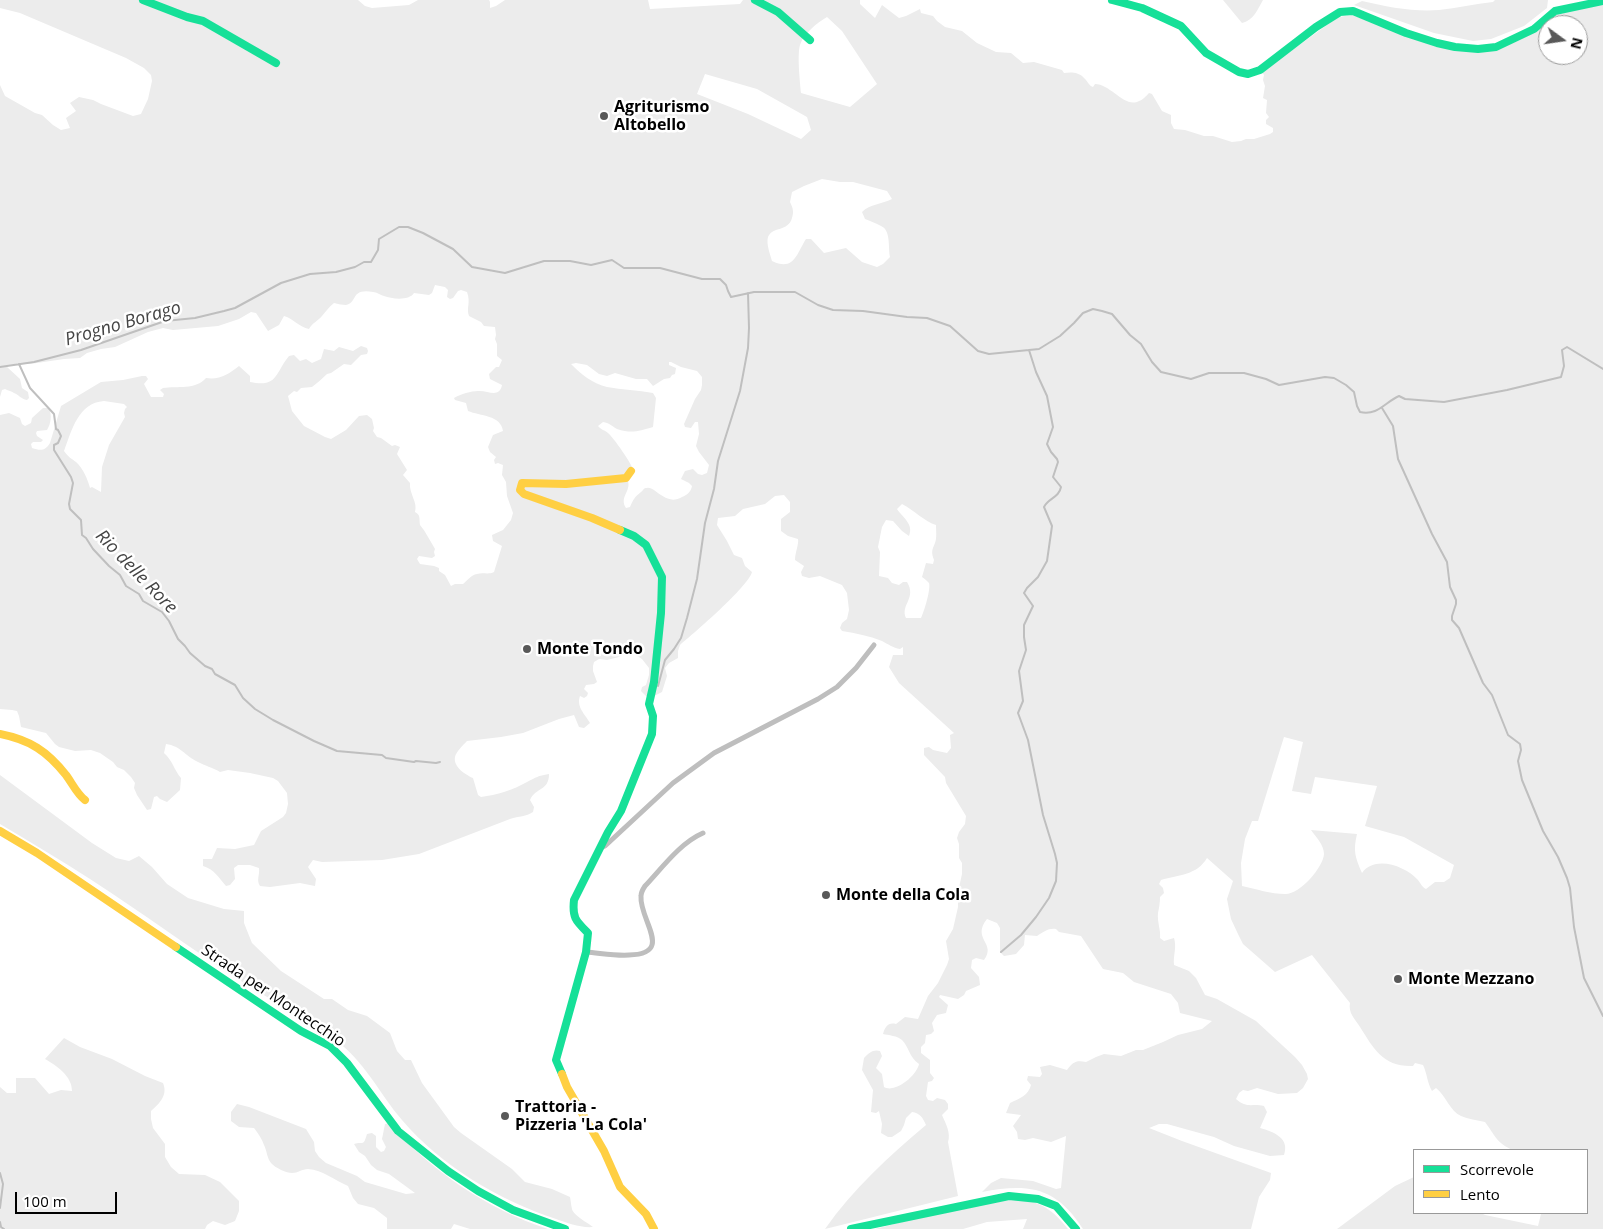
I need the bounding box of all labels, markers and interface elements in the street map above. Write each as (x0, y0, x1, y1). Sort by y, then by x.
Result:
north arrow (1538, 15, 1588, 65)
text: N (1566, 36, 1588, 51)
place label: Agriturismo Altobello (614, 97, 709, 135)
marker: Agriturismo Altobello (598, 110, 610, 122)
water label: Progno Borago (63, 297, 183, 351)
water label: Rio delle Rore (91, 526, 181, 618)
place label: Monte Tondo (537, 639, 643, 659)
marker: Monte Tondo (521, 643, 533, 655)
place label: Monte della Cola (836, 885, 970, 905)
marker: Monte della Cola (820, 889, 832, 901)
street label: Strada per Montecchio (197, 941, 349, 1051)
place label: Monte Mezzano (1408, 969, 1534, 989)
marker: Monte Mezzano (1392, 973, 1404, 985)
place label: Trattoria - Pizzeria 'La Cola' (515, 1097, 647, 1135)
marker: Trattoria - Pizzeria 'La Cola' (499, 1110, 511, 1122)
legend (1413, 1149, 1588, 1214)
text: Scorrevole (1460, 1159, 1534, 1179)
scale bar (18, 1182, 120, 1214)
text: Lento (1460, 1184, 1500, 1204)
text: 100 m (23, 1191, 67, 1211)

